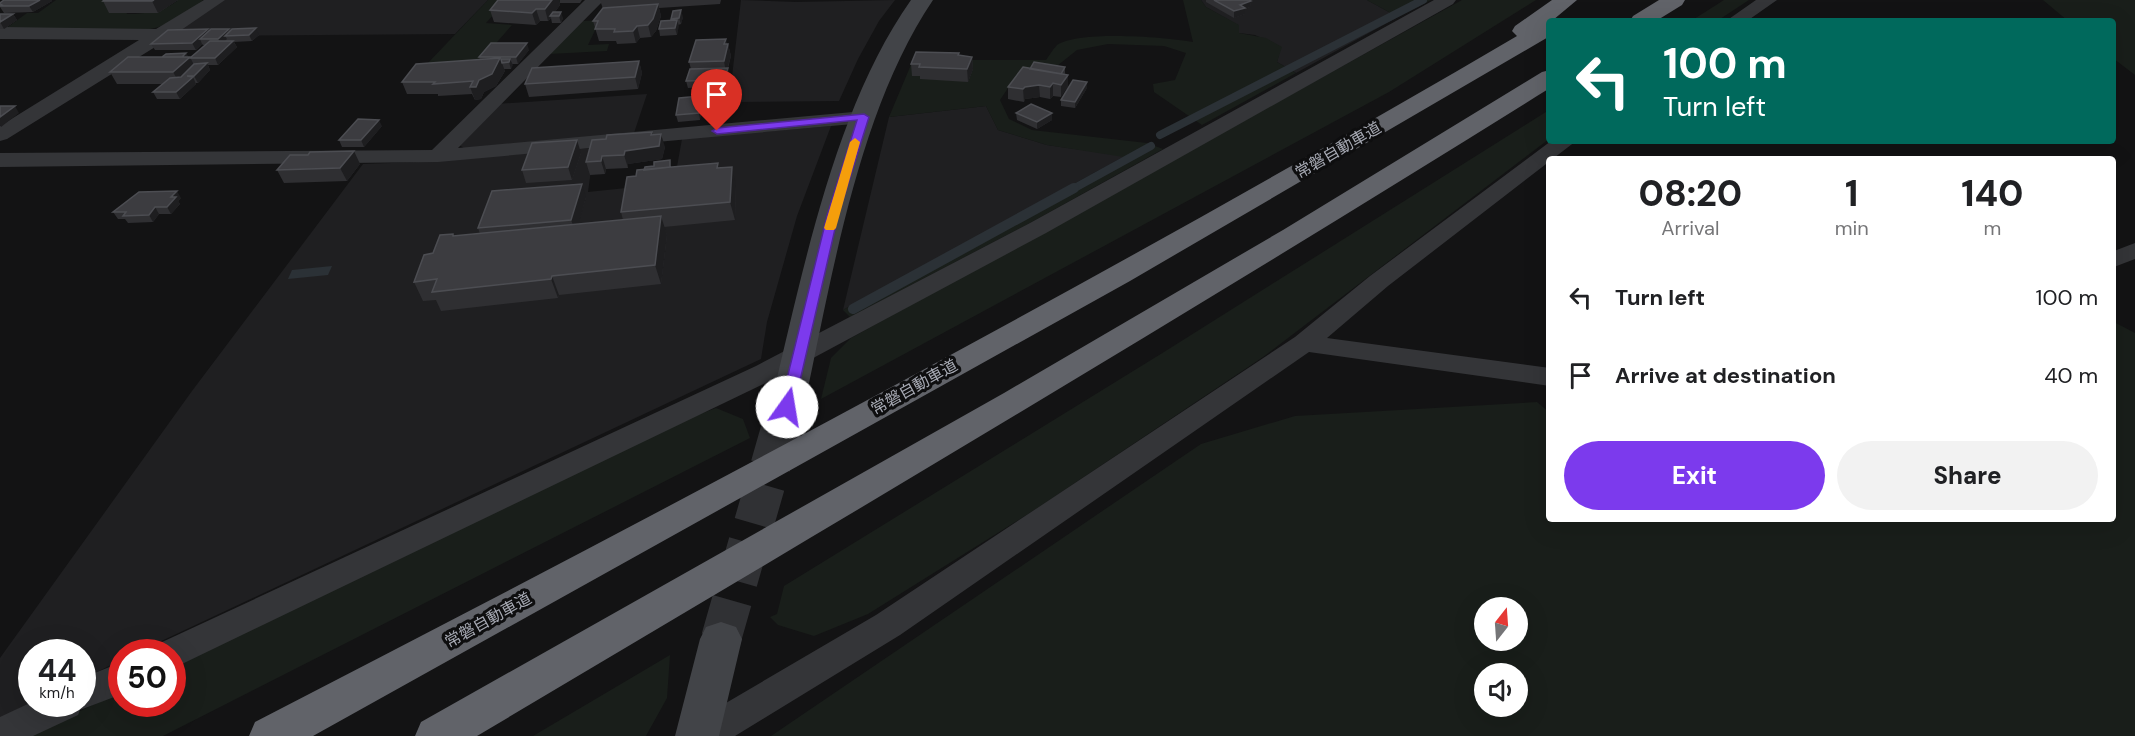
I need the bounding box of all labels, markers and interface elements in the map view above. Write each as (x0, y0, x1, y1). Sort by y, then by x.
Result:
text: 100 m (1663, 36, 1787, 91)
icon: left (1564, 42, 1642, 120)
pin (691, 69, 742, 131)
icon: arrive (700, 78, 733, 111)
text: Turn left (1663, 89, 1766, 124)
street label: 常磐自動車道 (1291, 117, 1385, 183)
text: 08:20 (1638, 170, 1742, 217)
text: 1 (1845, 170, 1858, 217)
text: 140 (1961, 170, 2024, 217)
text: Arrival (1661, 215, 1719, 241)
text: min (1835, 215, 1869, 241)
text: m (1983, 215, 2001, 241)
icon: left (1564, 281, 1597, 314)
text: Turn left (1615, 283, 1705, 312)
text: 100 m (2036, 283, 2098, 312)
street label: 常磐自動車道 (867, 355, 961, 419)
icon: arrive (1564, 359, 1597, 392)
text: Arrive at destination (1615, 361, 1836, 390)
text: 40 m (2044, 361, 2098, 390)
position arrow (755, 375, 819, 439)
button: Exit (1564, 441, 1825, 510)
button: Share (1837, 441, 2098, 510)
street label: 常磐自動車道 (441, 588, 535, 652)
north arrow (1474, 597, 1528, 651)
map controls (1474, 597, 1528, 717)
speed limit sign: 50 (108, 639, 186, 717)
text: 44 (38, 651, 77, 690)
button: sound (1474, 663, 1528, 717)
text: km/h (39, 683, 75, 703)

